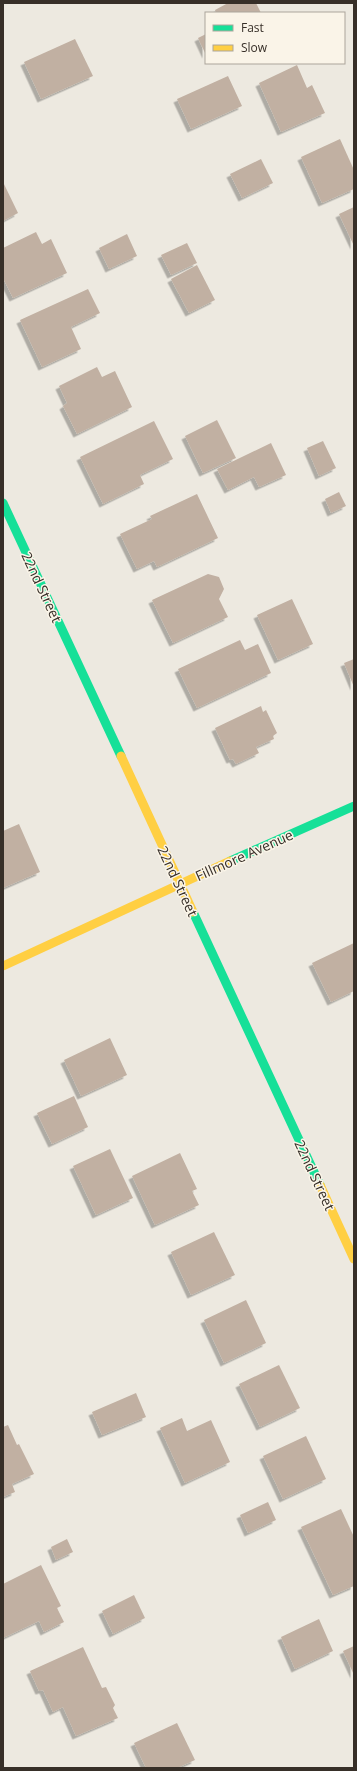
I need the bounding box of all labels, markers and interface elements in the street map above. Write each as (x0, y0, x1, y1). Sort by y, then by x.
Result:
legend (205, 12, 345, 64)
text: Fast (241, 19, 264, 36)
text: Slow (241, 39, 268, 56)
street label: 22nd Street (17, 549, 67, 625)
street label: Fillmore Avenue (192, 825, 296, 885)
street label: 22nd Street (153, 843, 203, 919)
street label: 22nd Street (290, 1137, 340, 1213)

